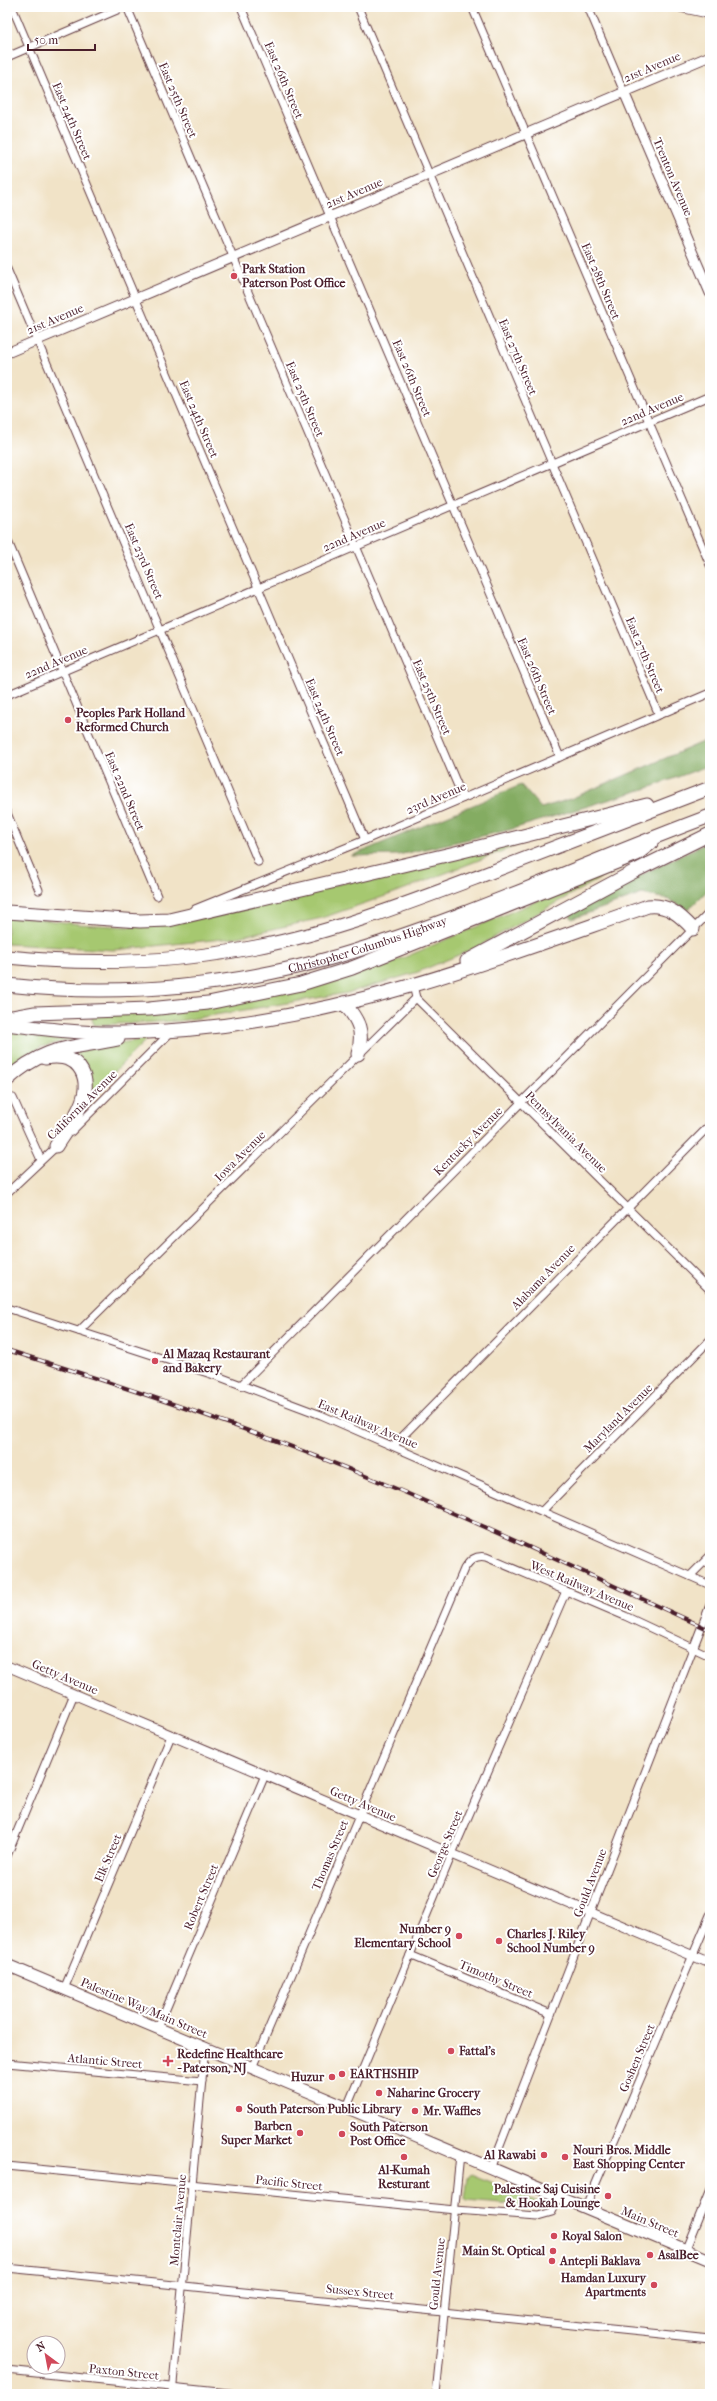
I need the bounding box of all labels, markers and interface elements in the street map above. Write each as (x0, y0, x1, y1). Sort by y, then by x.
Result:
scale bar (28, 26, 95, 52)
text: 50 m (34, 33, 58, 47)
street label: East 26th Street (262, 39, 307, 121)
street label: 21st Avenue (621, 49, 683, 85)
street label: East 25th Street (156, 60, 201, 141)
street label: East 24th Street (49, 80, 95, 162)
street label: Trenton Avenue (650, 136, 696, 218)
street label: 21st Avenue (323, 175, 385, 211)
street label: East 28th Street (579, 241, 624, 322)
place label: Park Station Paterson Post Office (242, 262, 346, 290)
marker: Park Station Paterson Post Office (229, 271, 239, 281)
street label: 21st Avenue (24, 301, 86, 337)
street label: East 27th Street (496, 317, 541, 398)
street label: East 26th Street (390, 337, 435, 419)
street label: East 25th Street (283, 359, 328, 440)
street label: East 24th Street (176, 378, 222, 460)
street label: 22nd Avenue (618, 389, 686, 429)
street label: 22nd Avenue (320, 515, 388, 555)
street label: East 23rd Street (122, 521, 167, 602)
street label: East 27th Street (623, 615, 668, 696)
street label: East 26th Street (515, 635, 560, 717)
street label: 22nd Avenue (22, 642, 90, 682)
street label: East 25th Street (410, 657, 455, 738)
street label: East 24th Street (302, 676, 348, 758)
place label: Peoples Park Holland Reformed Church (76, 706, 185, 734)
marker: Peoples Park Holland Reformed Church (63, 715, 73, 725)
street label: East 22nd Street (102, 750, 148, 833)
street label: 23rd Avenue (404, 779, 468, 817)
street label: Christopher Columbus Highway (287, 913, 450, 976)
street label: California Avenue (44, 1067, 120, 1143)
street label: Pennsylvania Avenue (522, 1088, 610, 1176)
street label: Kentucky Avenue (431, 1104, 505, 1178)
street label: Iowa Avenue (212, 1128, 268, 1184)
street label: Alabama Avenue (508, 1241, 578, 1313)
place label: Al Mazaq Restaurant and Bakery (162, 1347, 271, 1376)
marker: Al Mazaq Restaurant and Bakery (150, 1356, 160, 1366)
street label: Maryland Avenue (581, 1381, 655, 1455)
street label: East Railway Avenue (316, 1397, 420, 1451)
street label: West Railway Avenue (527, 1557, 636, 1614)
street label: Getty Avenue (30, 1657, 100, 1697)
street label: Getty Avenue (328, 1784, 398, 1824)
street label: George Street (424, 1807, 466, 1880)
street label: Thomas Street (309, 1817, 351, 1892)
street label: Elk Street (92, 1831, 125, 1884)
street label: Gould Avenue (571, 1847, 610, 1919)
street label: Robert Street (181, 1861, 221, 1932)
place label: Number 9 Elementary School (354, 1922, 452, 1951)
place label: Charles J. Riley School Number 9 (507, 1927, 595, 1956)
marker: Number 9 Elementary School (454, 1931, 464, 1941)
marker: Charles J. Riley School Number 9 (494, 1936, 504, 1946)
street label: Timothy Street (457, 1957, 536, 2001)
street label: Palestine Way/Main Street (78, 1975, 210, 2041)
street label: Goshen Street (616, 2021, 658, 2094)
place label: Fattal's (458, 2044, 496, 2058)
marker: Fattal's (446, 2046, 456, 2056)
place label: Redefine Healthcare - Paterson, NJ (177, 2047, 283, 2076)
street label: Atlantic Street (66, 2051, 144, 2071)
marker: Redefine Healthcare - Paterson, NJ (162, 2055, 174, 2067)
place label: EARTHSHIP (350, 2067, 419, 2081)
marker: EARTHSHIP (337, 2069, 347, 2079)
place label: Huzur (291, 2070, 325, 2084)
marker: Huzur (327, 2072, 337, 2082)
place label: Naharine Grocery (387, 2086, 481, 2101)
marker: Naharine Grocery (374, 2088, 384, 2098)
place label: South Paterson Public Library (247, 2102, 402, 2117)
marker: South Paterson Public Library (234, 2104, 244, 2114)
place label: Mr. Waffles (422, 2104, 481, 2118)
marker: Mr. Waffles (410, 2106, 420, 2116)
place label: Barben Super Market (221, 2119, 293, 2148)
place label: South Paterson Post Office (350, 2120, 429, 2148)
marker: Barben Super Market (295, 2128, 305, 2138)
marker: South Paterson Post Office (337, 2129, 347, 2139)
place label: Nouri Bros. Middle East Shopping Center (573, 2143, 686, 2172)
place label: Al Rawabi (483, 2148, 536, 2162)
marker: Al Rawabi (539, 2150, 549, 2160)
marker: Al-Kumah Resturant (399, 2152, 409, 2162)
marker: Nouri Bros. Middle East Shopping Center (560, 2152, 570, 2162)
place label: Al-Kumah Resturant (377, 2163, 431, 2191)
street label: Pacific Street (255, 2172, 324, 2194)
street label: Montclair Avenue (167, 2173, 189, 2266)
place label: Palestine Saj Cuisine & Hookah Lounge (494, 2182, 600, 2211)
marker: Palestine Saj Cuisine & Hookah Lounge (603, 2191, 613, 2201)
street label: Main Street (619, 2204, 682, 2241)
place label: Royal Salon (562, 2229, 623, 2244)
marker: Royal Salon (549, 2231, 559, 2241)
street label: Gould Avenue (426, 2237, 448, 2311)
place label: Main St. Optical (461, 2244, 546, 2259)
marker: Main St. Optical (548, 2246, 558, 2256)
place label: AsalBee (657, 2248, 699, 2262)
marker: AsalBee (645, 2250, 655, 2260)
place label: Antepli Baklava (559, 2254, 641, 2269)
marker: Antepli Baklava (547, 2256, 557, 2266)
place label: Hamdan Luxury Apartments (561, 2271, 647, 2300)
marker: Hamdan Luxury Apartments (649, 2280, 659, 2290)
street label: Sussex Street (325, 2281, 395, 2303)
north arrow (26, 2335, 66, 2375)
text: N (34, 2339, 48, 2355)
street label: Paxton Street (88, 2361, 160, 2383)

